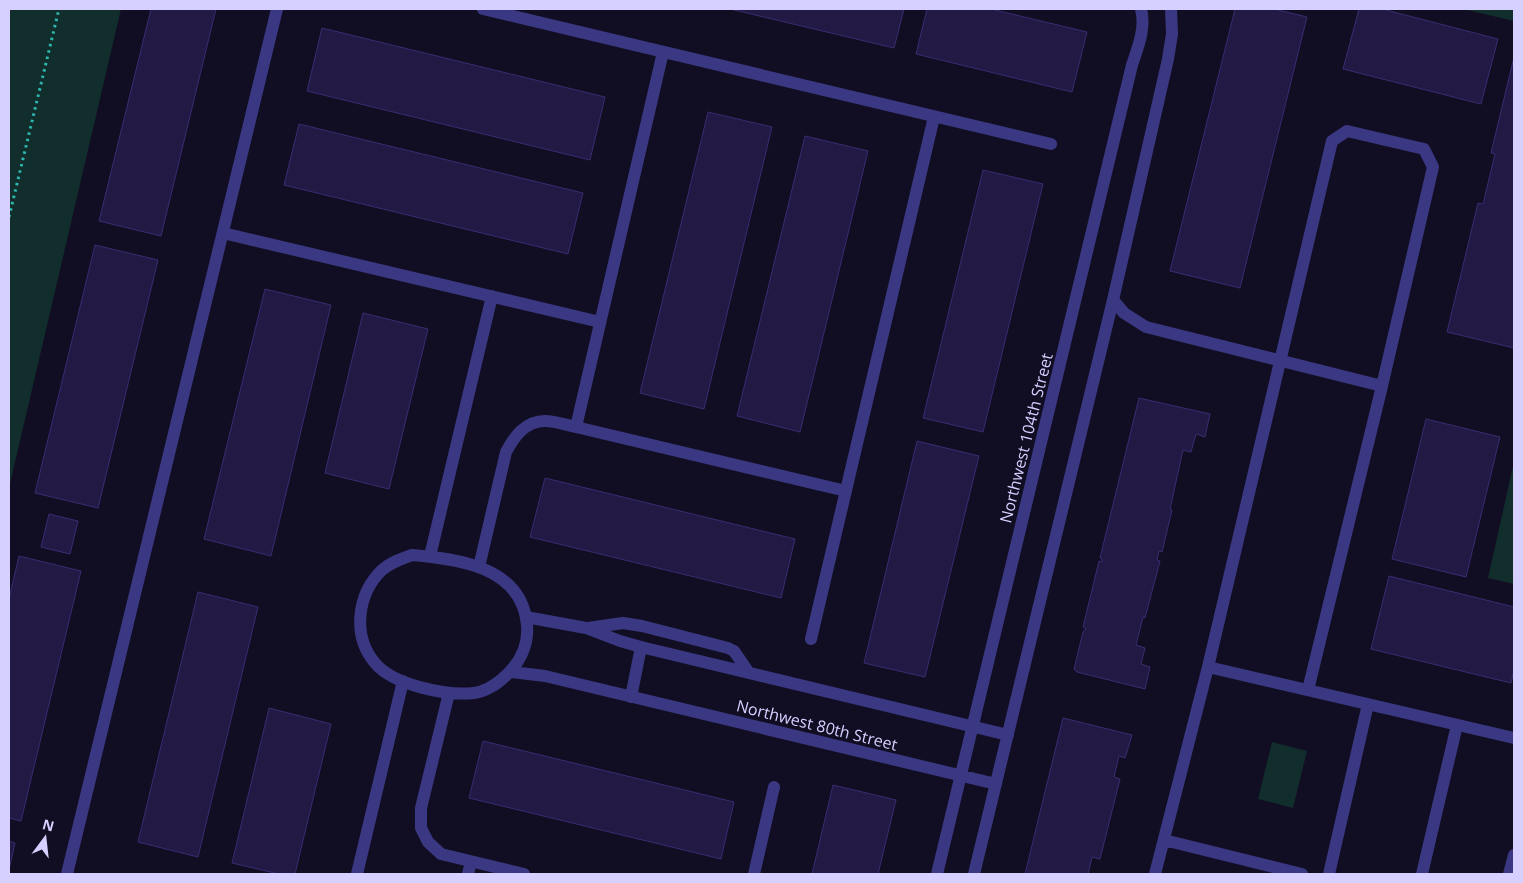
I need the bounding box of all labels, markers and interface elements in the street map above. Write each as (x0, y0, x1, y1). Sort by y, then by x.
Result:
street label: Northwest 104th Street (994, 350, 1058, 525)
street label: Northwest 80th Street (734, 694, 900, 756)
north arrow (20, 813, 70, 863)
text: N (41, 814, 56, 836)

